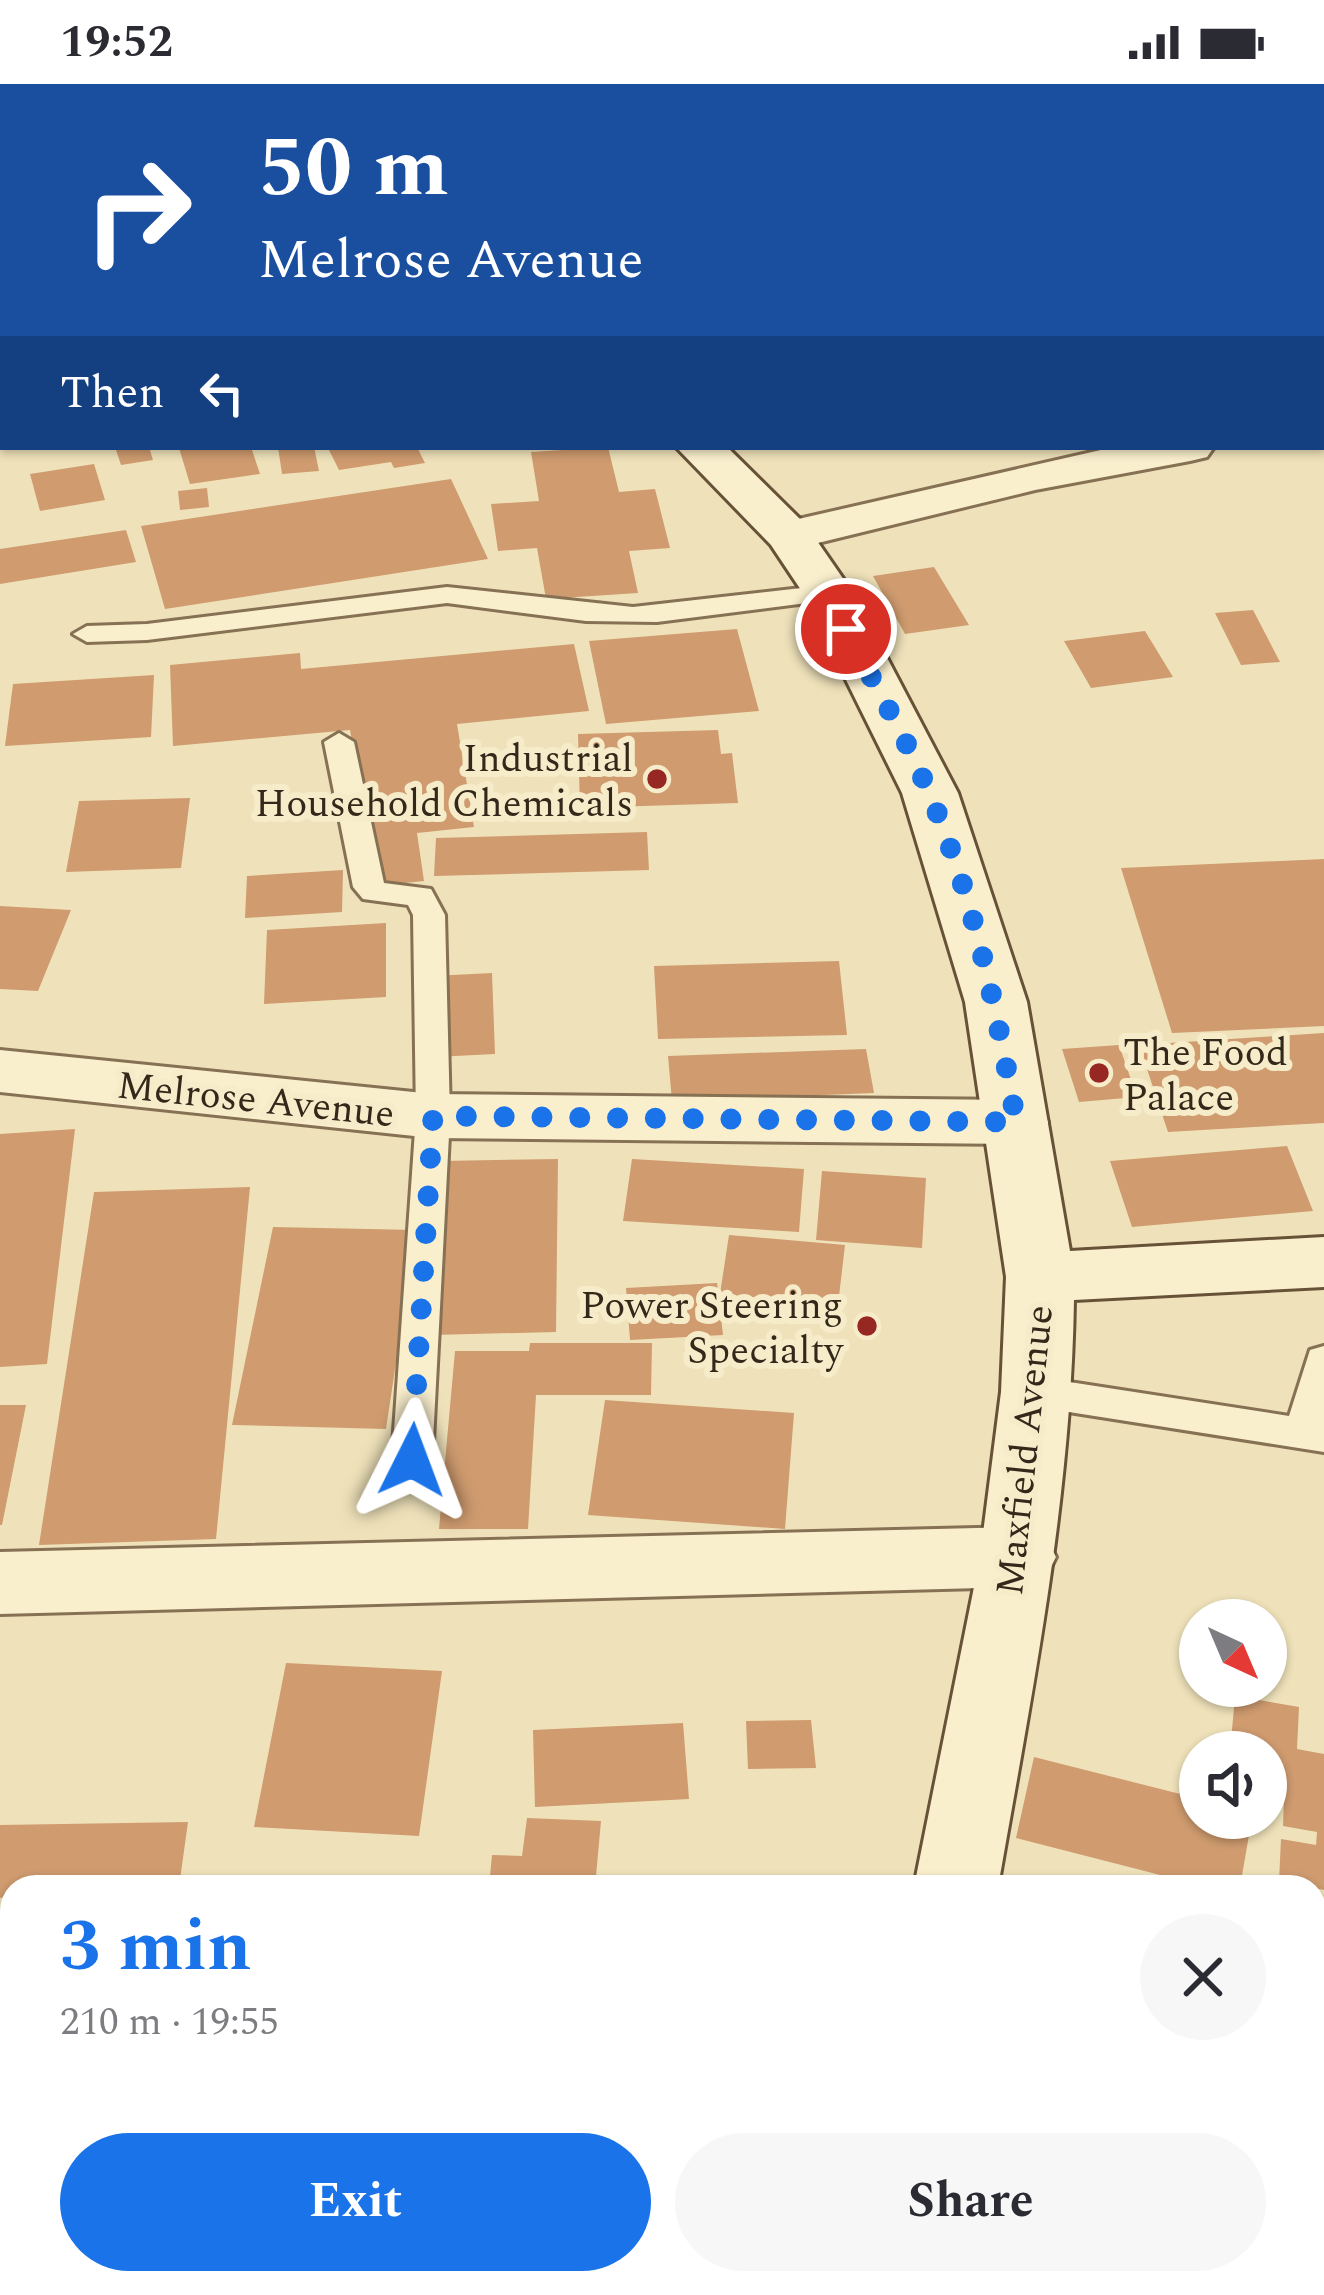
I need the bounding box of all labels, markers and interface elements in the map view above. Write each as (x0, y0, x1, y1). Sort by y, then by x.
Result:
text: 19:52 (60, 8, 173, 77)
text: 50 m (258, 105, 449, 233)
icon: right (60, 132, 216, 288)
text: Melrose Avenue (258, 220, 644, 302)
text: Then (60, 359, 165, 428)
icon: left (189, 360, 255, 426)
pin (795, 578, 897, 680)
icon: arrive (813, 596, 879, 662)
place label: Industrial Household Chemicals (255, 730, 633, 834)
marker: Industrial Household Chemicals (644, 766, 670, 792)
place label: The Food Palace (1123, 1024, 1288, 1128)
street label: Melrose Avenue (114, 1057, 397, 1144)
marker: The Food Palace (1086, 1060, 1112, 1086)
place label: Power Steering Specialty (580, 1277, 844, 1381)
street label: Maxfield Avenue (981, 1302, 1070, 1598)
marker: Power Steering Specialty (854, 1313, 880, 1339)
position arrow (349, 1397, 475, 1523)
north arrow (1179, 1599, 1287, 1707)
map controls (1179, 1599, 1287, 1839)
button: sound (1179, 1731, 1287, 1839)
text: 3 min (60, 1893, 252, 2002)
button: close (1140, 1914, 1266, 2040)
text: 210 m · 19:55 (60, 1993, 279, 2052)
button: Exit (60, 2133, 651, 2271)
button: Share (675, 2133, 1266, 2271)

